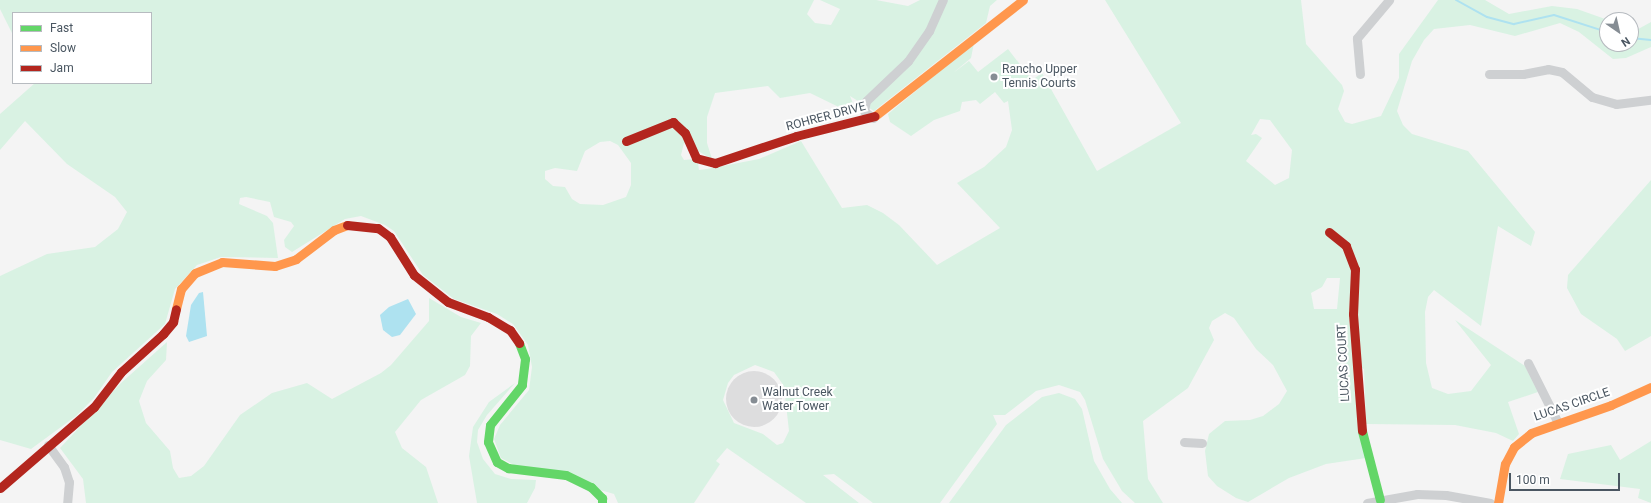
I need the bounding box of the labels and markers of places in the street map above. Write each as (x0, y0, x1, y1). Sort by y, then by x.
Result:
place label: Rancho Upper Tennis Courts (1002, 63, 1077, 91)
marker: Rancho Upper Tennis Courts (989, 72, 999, 82)
place label: Walnut Creek Water Tower (762, 386, 833, 414)
marker: Walnut Creek Water Tower (749, 395, 759, 405)

